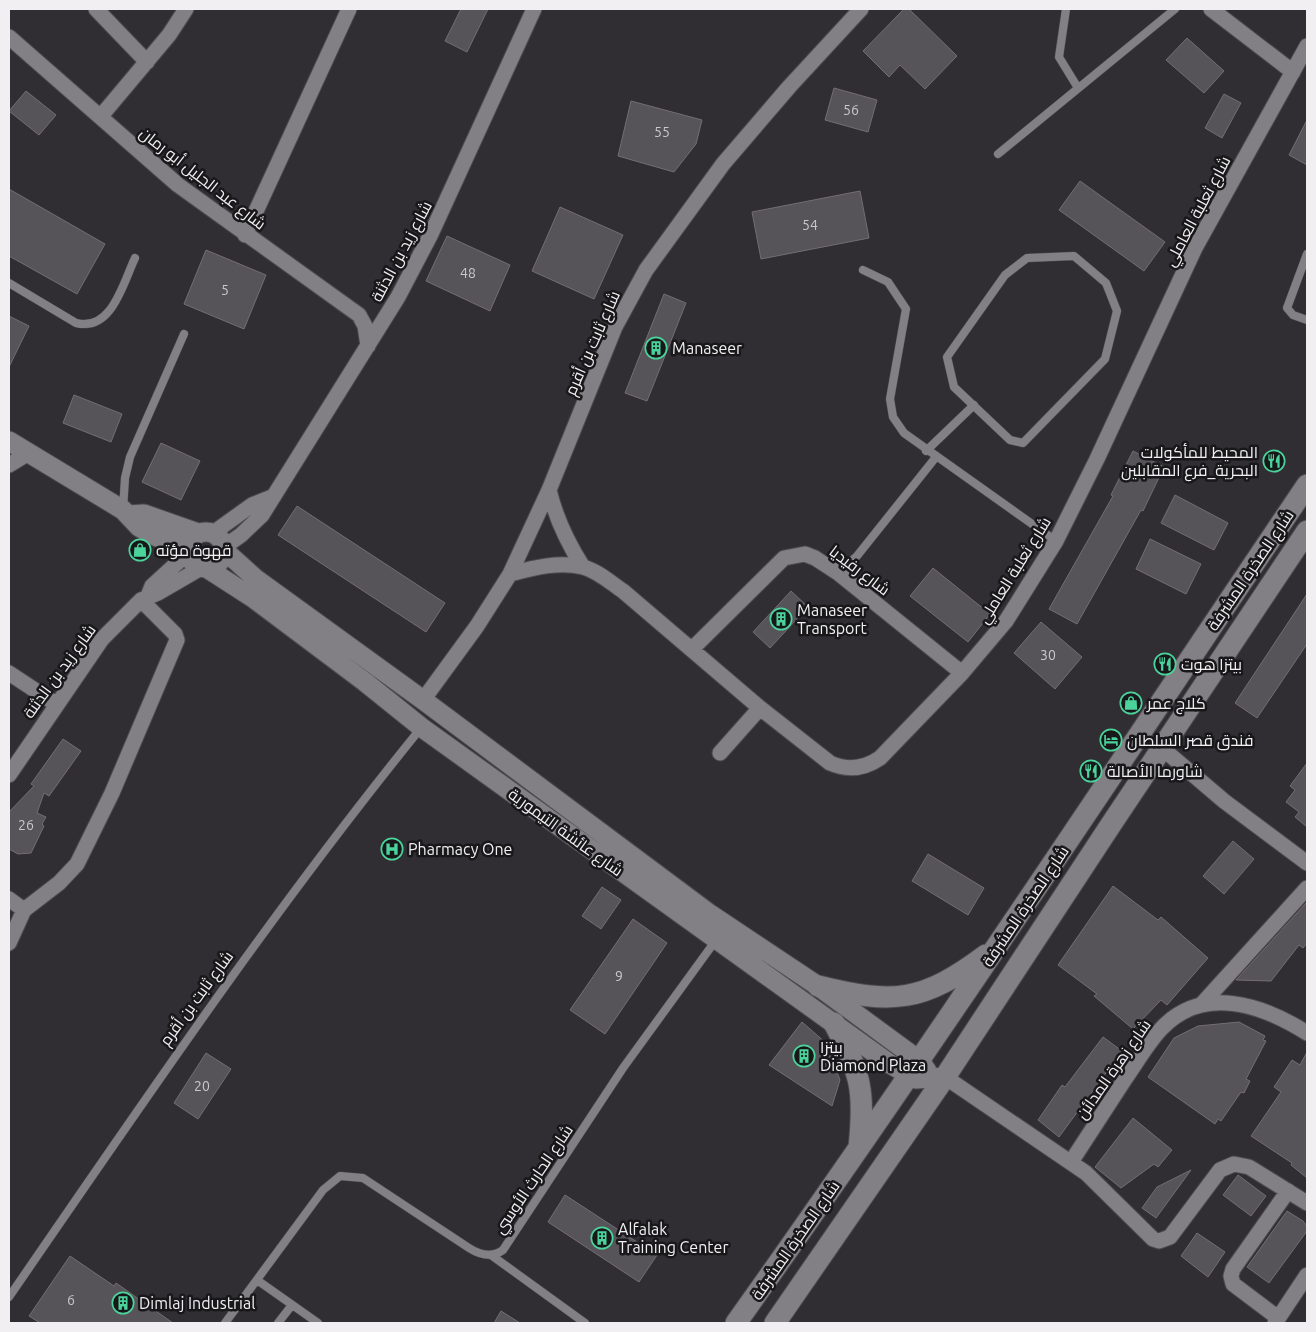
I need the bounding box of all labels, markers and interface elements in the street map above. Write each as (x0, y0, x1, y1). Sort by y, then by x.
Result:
house number: 56 (843, 102, 859, 118)
street label: شارع عبد الجليل أبو رمان (134, 123, 270, 235)
house number: 55 (654, 124, 670, 140)
street label: شارع ثعلبة العاملي (1160, 153, 1238, 272)
street label: شارع زيد بن الدثنة (367, 198, 438, 306)
house number: 54 (802, 217, 818, 233)
house number: 48 (460, 265, 476, 281)
house number: 5 (221, 282, 229, 298)
street label: شارع ثابت بن أقرم (561, 288, 626, 399)
building icon: Manaseer (644, 336, 668, 360)
place label: Manaseer (672, 339, 742, 357)
place label: المحيط للمأكولات البحرية_فرع المقابلين (1121, 443, 1258, 482)
restaurant icon: المحيط للمأكولات البحرية_فرع المقابلين (1262, 449, 1286, 473)
street label: شارع الصخرة المشرفة (1203, 506, 1299, 635)
street label: شارع ثعلبة العاملي (974, 513, 1058, 629)
shop icon: قهوة مؤته (128, 538, 152, 562)
place label: قهوة مؤته (156, 541, 232, 561)
street label: شارع رفيديا (824, 541, 894, 601)
place label: Manaseer Transport (797, 601, 867, 637)
building icon: Manaseer Transport (769, 607, 793, 631)
street label: شارع زيد بن الدثنة (19, 621, 101, 723)
house number: 30 (1040, 647, 1056, 663)
restaurant icon: بيتزا هوت (1153, 652, 1177, 676)
place label: بيتزا هوت (1181, 655, 1242, 674)
shop icon: كلاج عمر (1119, 691, 1143, 715)
place label: كلاج عمر (1146, 694, 1206, 715)
hotel icon: فندق قصر السلطان (1099, 728, 1123, 752)
place label: فندق قصر السلطان (1127, 731, 1253, 751)
restaurant icon: شاورما الأصالة (1079, 759, 1103, 783)
place label: شاورما الأصالة (1107, 762, 1203, 781)
street label: شارع عائشة التيمورية (504, 784, 627, 882)
house number: 26 (18, 817, 34, 833)
hospital icon: Pharmacy One (380, 837, 404, 861)
place label: Pharmacy One (408, 840, 512, 858)
street label: شارع الصخرة المشرفة (978, 842, 1074, 971)
street label: شارع ثابت بن أقرم (156, 947, 239, 1051)
house number: 9 (615, 968, 623, 984)
street label: شارع زهرة المدائن (1072, 1016, 1156, 1124)
place label: بيتزا Diamond Plaza (820, 1038, 926, 1074)
building icon: بيتزا Diamond Plaza (792, 1044, 816, 1068)
house number: 20 (194, 1078, 210, 1094)
street label: شارع الحارث الأوسي (490, 1121, 579, 1239)
street label: شارع الصخرة المشرفة (747, 1177, 845, 1305)
place label: Alfalak Training Center (618, 1220, 728, 1256)
building icon: Alfalak Training Center (590, 1226, 614, 1250)
building icon: Dimlaj Industrial (111, 1291, 135, 1315)
house number: 6 (67, 1292, 75, 1308)
place label: Dimlaj Industrial (139, 1294, 255, 1312)

